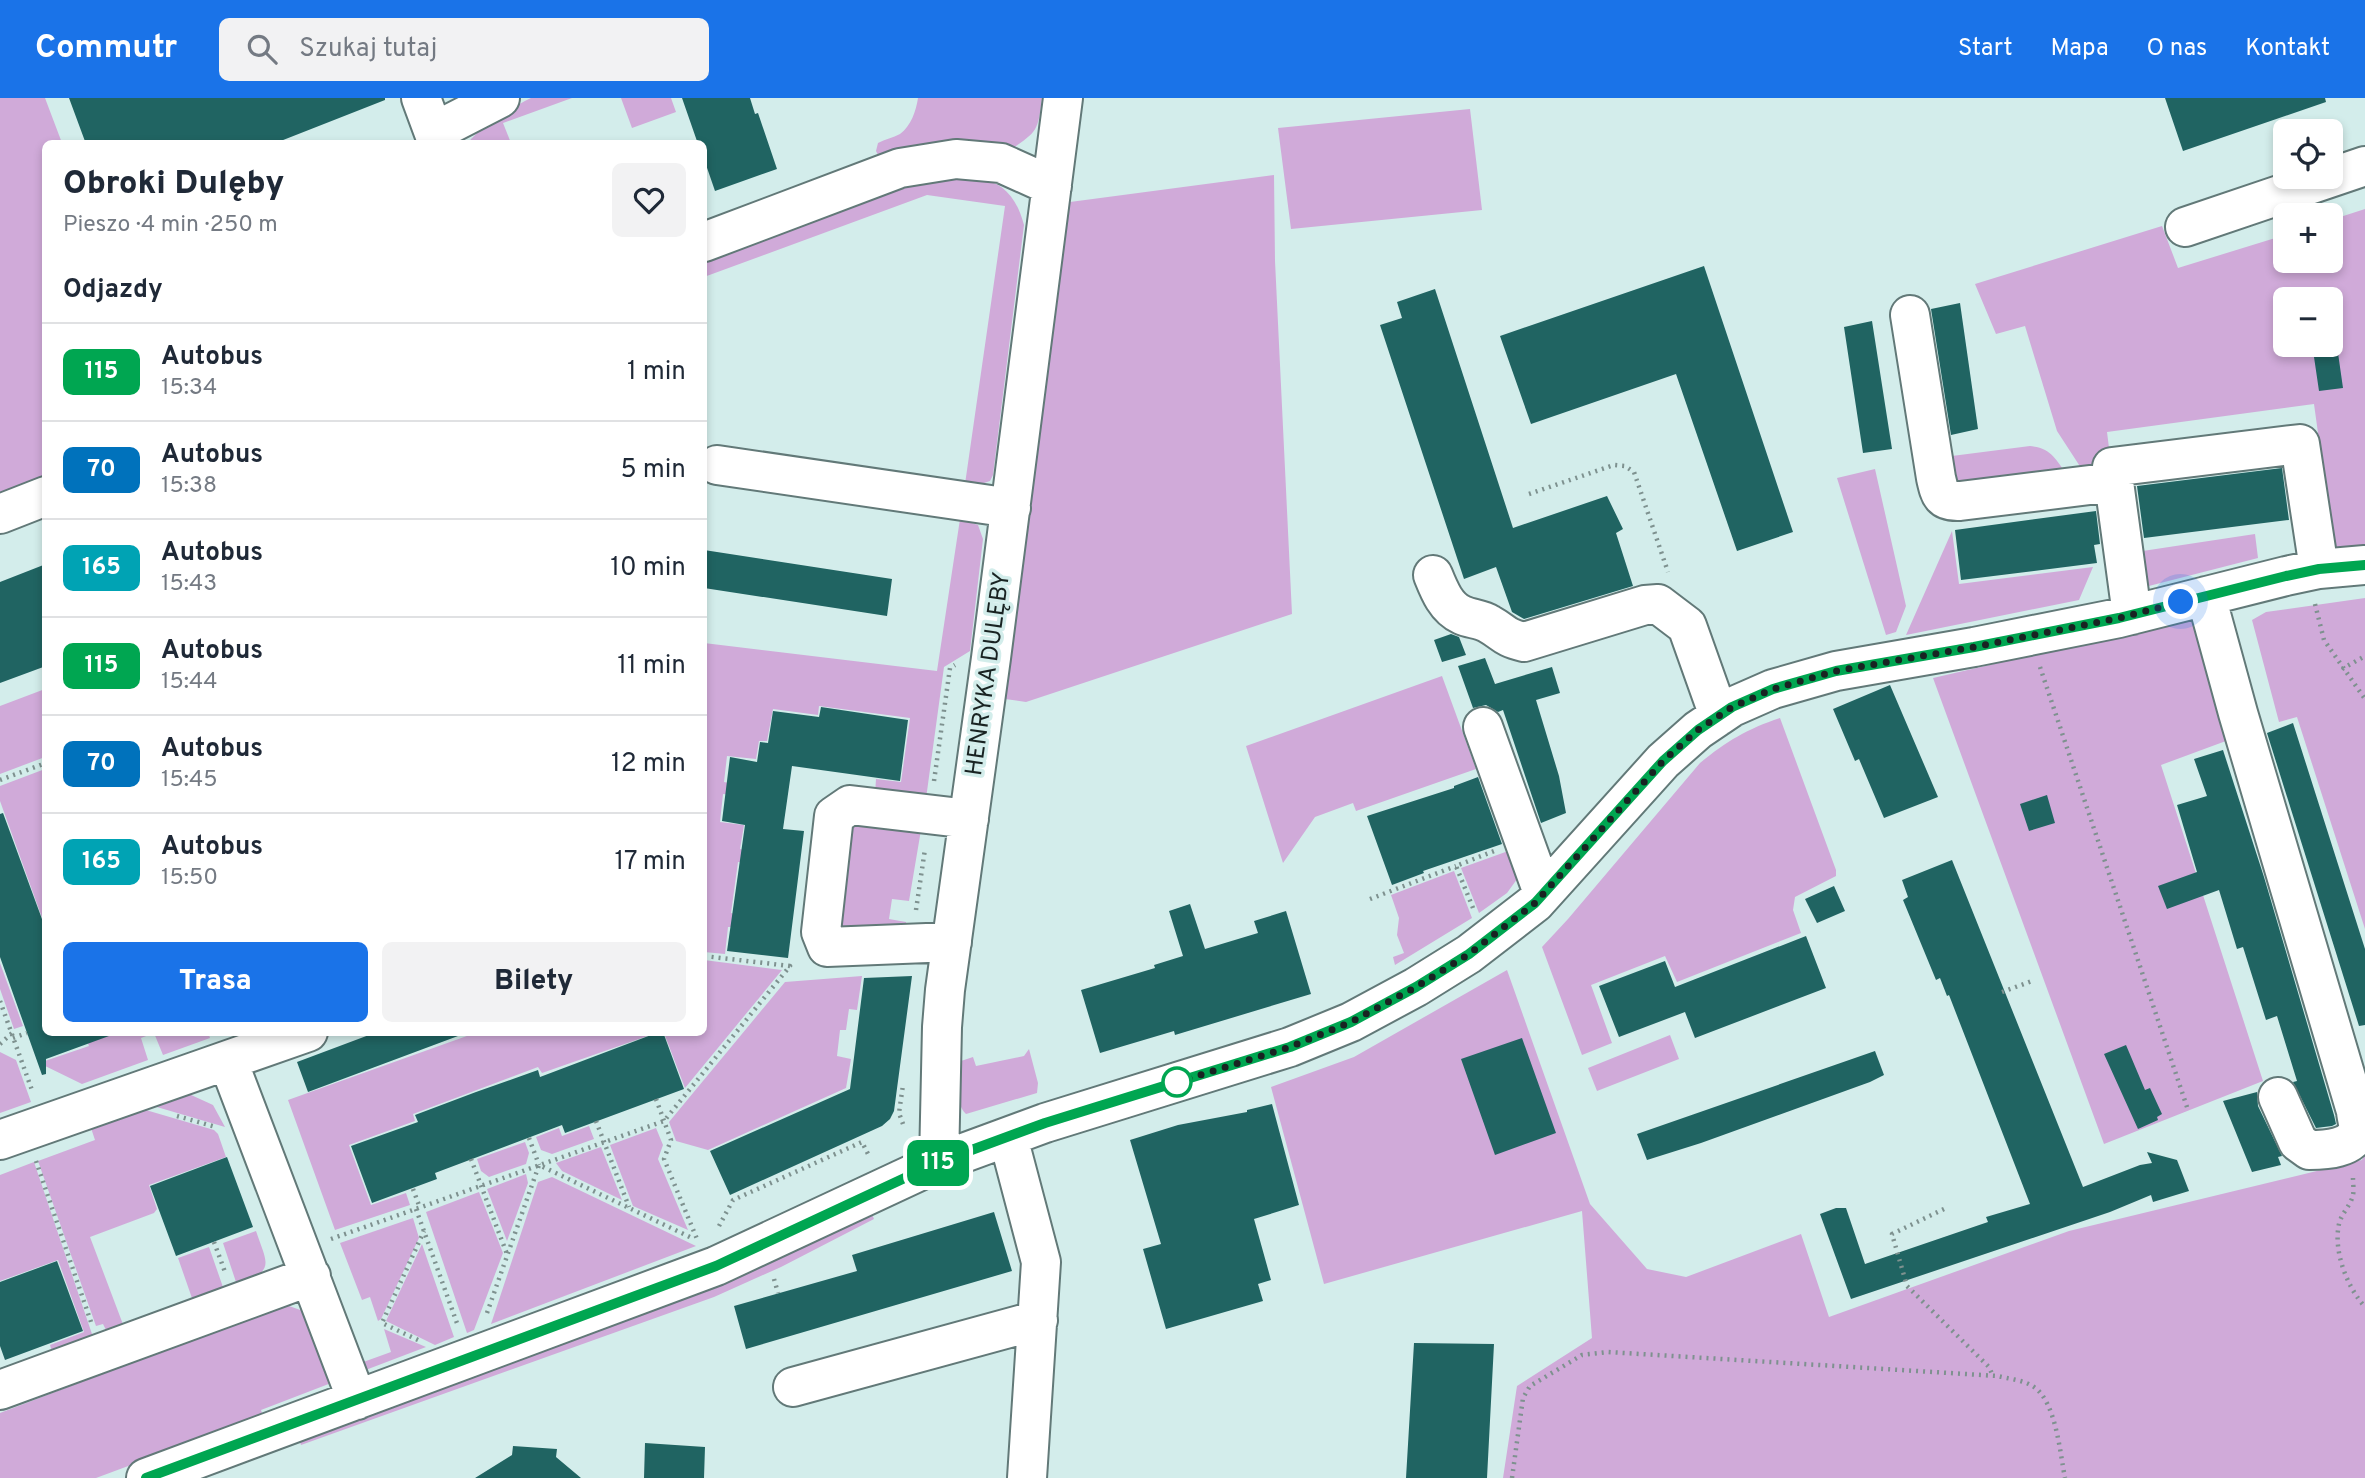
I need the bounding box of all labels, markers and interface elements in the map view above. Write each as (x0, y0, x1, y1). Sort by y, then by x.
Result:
search box (219, 18, 709, 81)
text: Commutr (35, 28, 177, 70)
icon: search (243, 30, 281, 68)
text: Szukaj tutaj (299, 33, 437, 66)
text: Start (1958, 34, 2013, 64)
text: Mapa (2051, 34, 2109, 64)
text: O nas (2147, 34, 2207, 64)
text: Kontakt (2245, 34, 2330, 64)
map controls (2273, 119, 2343, 357)
button: locate (2273, 119, 2343, 189)
button: heart (612, 163, 686, 237)
text: Obroki Dulęby (63, 164, 284, 206)
button: + (2273, 203, 2343, 273)
text: Pieszo · 4 min · 250 m (63, 211, 278, 240)
text: Odjazdy (63, 274, 163, 307)
button: − (2273, 287, 2343, 357)
text: Autobus (161, 341, 263, 374)
text: 1 min (627, 356, 686, 389)
text: 115 (85, 357, 118, 387)
text: 15:34 (161, 374, 217, 403)
text: Autobus (161, 439, 263, 472)
text: 5 min (620, 454, 686, 487)
text: 70 (87, 455, 116, 485)
text: 15:38 (161, 472, 217, 501)
text: Autobus (161, 537, 263, 570)
text: 10 min (610, 552, 686, 585)
text: 165 (82, 553, 121, 583)
text: 15:43 (161, 570, 217, 599)
street label: HENRYKA DULĘBY (960, 570, 1018, 778)
your location (2163, 584, 2198, 619)
text: Autobus (161, 635, 263, 668)
text: 11 min (617, 650, 686, 683)
text: 115 (85, 651, 118, 681)
text: 15:44 (161, 668, 218, 697)
text: Autobus (161, 733, 263, 766)
text: 12 min (611, 748, 686, 781)
text: 70 (87, 749, 116, 779)
text: 15:45 (161, 766, 218, 795)
text: Autobus (161, 831, 263, 864)
text: 17 min (614, 846, 686, 879)
text: 165 (82, 847, 121, 877)
text: 15:50 (161, 864, 218, 893)
button: Trasa (63, 942, 368, 1022)
button: Bilety (382, 942, 686, 1022)
unlabelled marker (1162, 1067, 1192, 1097)
line badge: 115 (898, 1140, 978, 1186)
text: 115 (921, 1148, 955, 1178)

